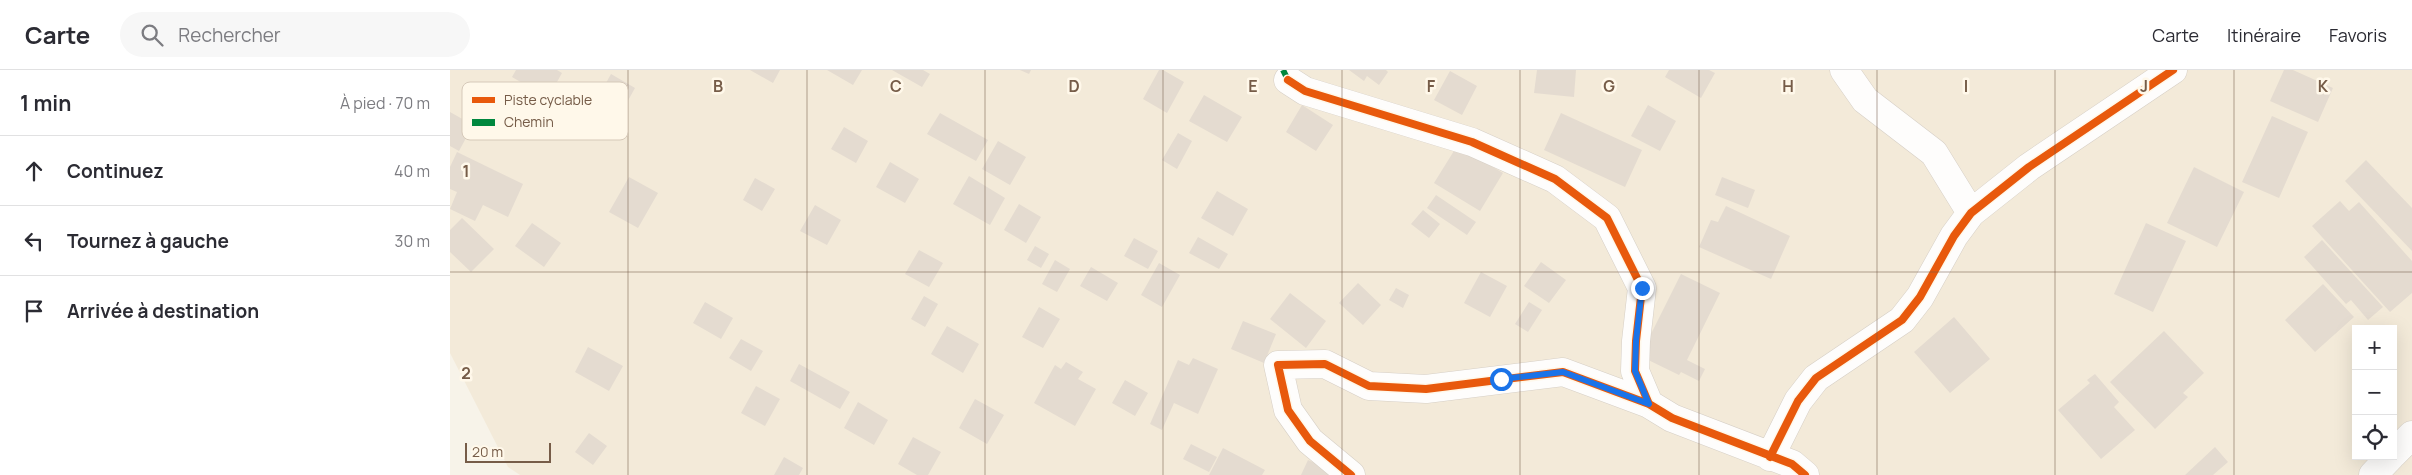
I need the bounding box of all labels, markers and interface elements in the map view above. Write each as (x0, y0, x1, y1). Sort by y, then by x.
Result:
search box (120, 12, 470, 57)
text: Carte (25, 18, 90, 51)
icon: search (138, 21, 166, 49)
text: Rechercher (178, 22, 281, 48)
text: Carte (2152, 23, 2199, 47)
text: Itinéraire (2227, 23, 2301, 47)
text: Favoris (2329, 23, 2387, 47)
text: B (713, 75, 723, 97)
text: C (890, 75, 902, 97)
text: D (1068, 75, 1080, 97)
text: E (1248, 75, 1258, 97)
text: F (1427, 75, 1436, 97)
text: G (1603, 75, 1615, 97)
text: H (1782, 75, 1794, 97)
text: I (1964, 75, 1968, 97)
text: J (2140, 75, 2148, 97)
text: K (2318, 75, 2329, 97)
legend (462, 82, 628, 140)
text: 1 min (20, 89, 71, 117)
text: Piste cyclable (504, 90, 592, 109)
text: À pied · 70 m (340, 92, 430, 114)
text: Chemin (504, 112, 554, 131)
icon: ahead (20, 157, 48, 185)
text: Continuez (67, 158, 164, 184)
text: 40 m (394, 160, 430, 182)
text: 1 (462, 160, 470, 182)
icon: left (20, 227, 48, 255)
text: Tournez à gauche (67, 228, 229, 254)
text: 30 m (395, 230, 430, 252)
route end (1631, 277, 1654, 300)
icon: arrive (20, 297, 48, 325)
text: Arrivée à destination (67, 298, 259, 324)
map controls (2352, 325, 2397, 460)
button: + (2352, 325, 2397, 370)
text: 2 (461, 362, 471, 384)
route start (1490, 368, 1513, 391)
button: − (2352, 370, 2397, 415)
button: locate (2352, 415, 2397, 460)
scale bar (465, 440, 551, 463)
text: 20 m (472, 442, 503, 461)

